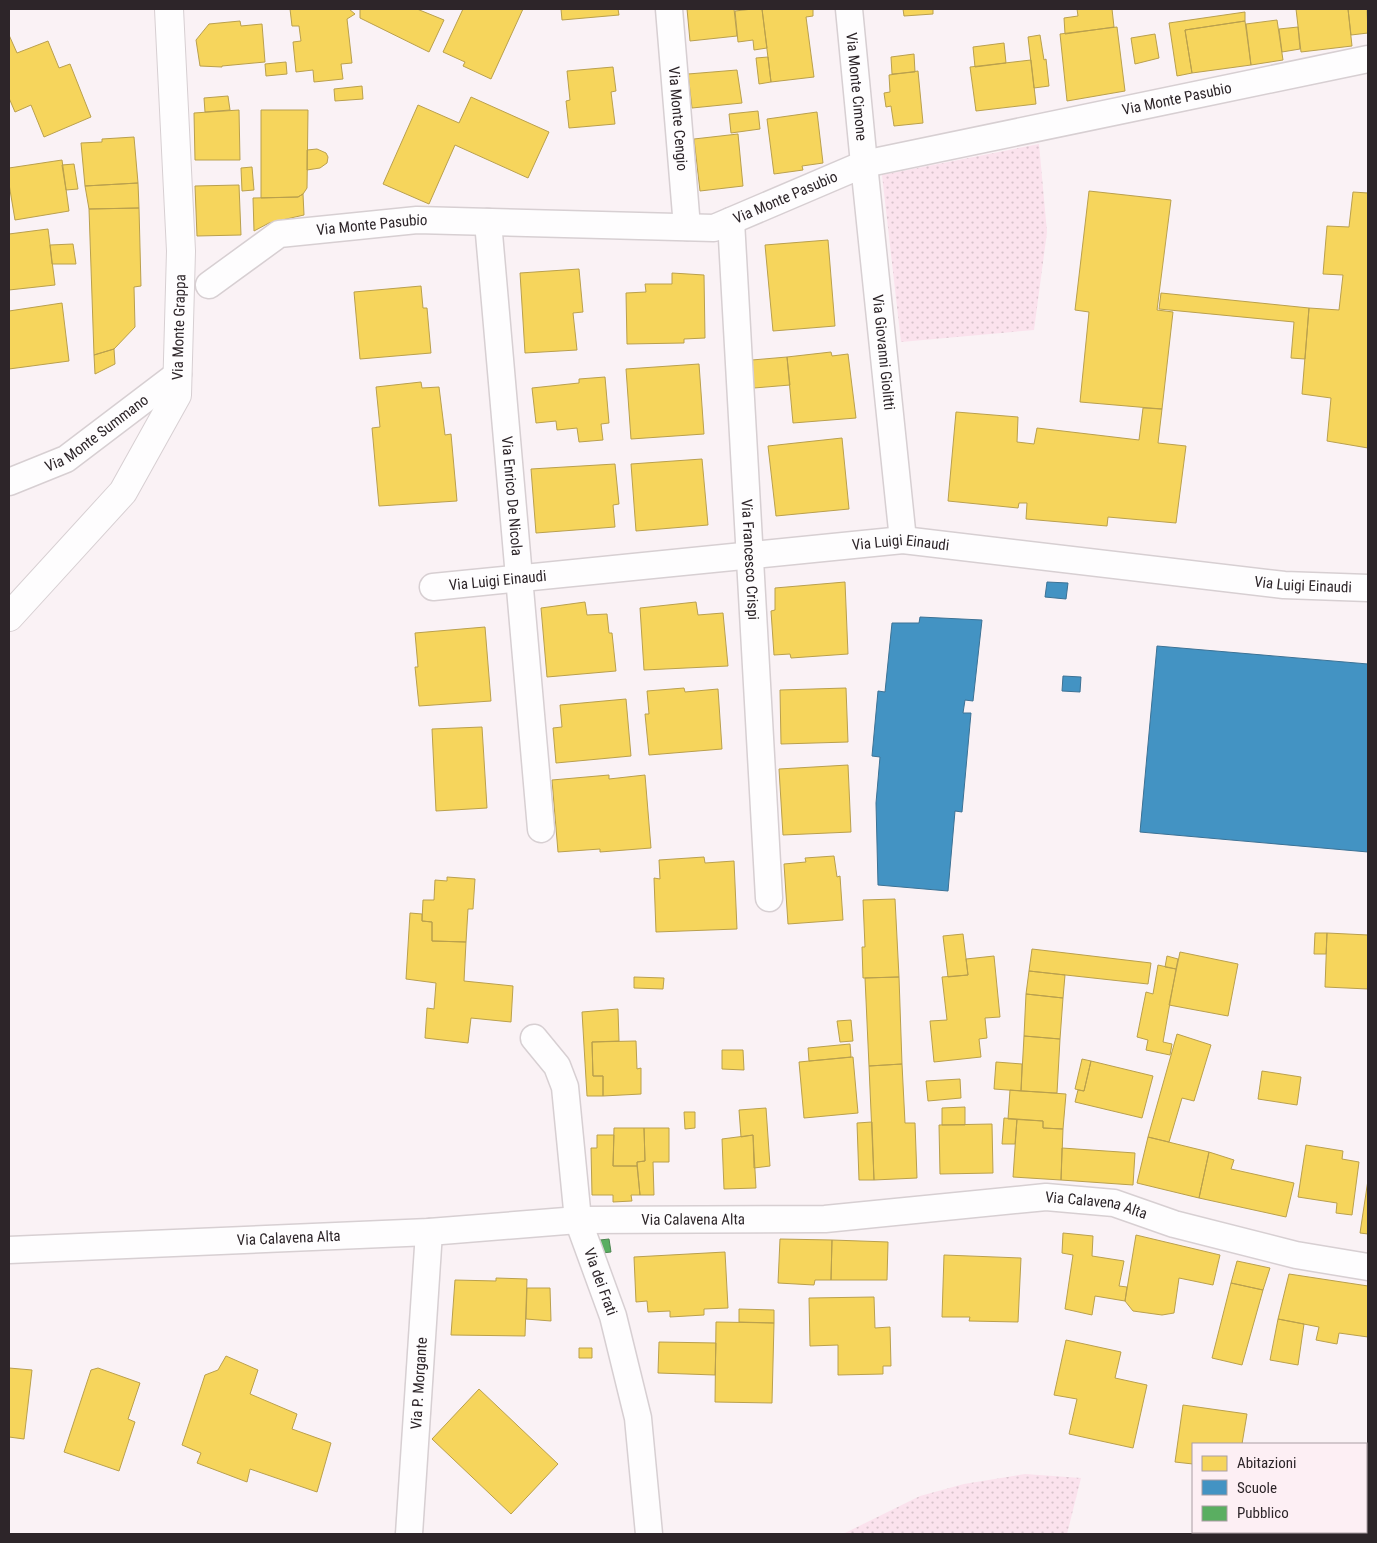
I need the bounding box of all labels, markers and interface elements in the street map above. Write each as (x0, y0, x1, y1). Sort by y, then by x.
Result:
street label: Via Monte Cimone (842, 32, 871, 142)
street label: Via Monte Cengio (665, 66, 691, 172)
street label: Via Monte Pasubio (1120, 79, 1233, 119)
street label: Via Monte Pasubio (731, 167, 840, 228)
street label: Via Monte Pasubio (316, 211, 428, 239)
street label: Via Monte Grappa (168, 274, 189, 380)
street label: Via Giovanni Giolitti (869, 293, 898, 411)
street label: Via Monte Summano (42, 391, 152, 476)
street label: Via Enrico De Nicola (498, 435, 526, 557)
street label: Via Francesco Crispi (738, 498, 762, 621)
street label: Via Luigi Einaudi (851, 531, 950, 554)
street label: Via Luigi Einaudi (448, 567, 547, 594)
street label: Via Luigi Einaudi (1253, 573, 1352, 596)
street label: Via Calavena Alta (1044, 1188, 1150, 1223)
street label: Via Calavena Alta (641, 1210, 745, 1229)
street label: Via Calavena Alta (237, 1227, 341, 1249)
street label: Via dei Frati (580, 1246, 621, 1318)
street label: Via P. Morgante (407, 1337, 431, 1430)
legend (1192, 1443, 1367, 1533)
text: Abitazioni (1237, 1454, 1296, 1472)
text: Scuole (1237, 1479, 1277, 1497)
text: Pubblico (1237, 1504, 1289, 1522)

